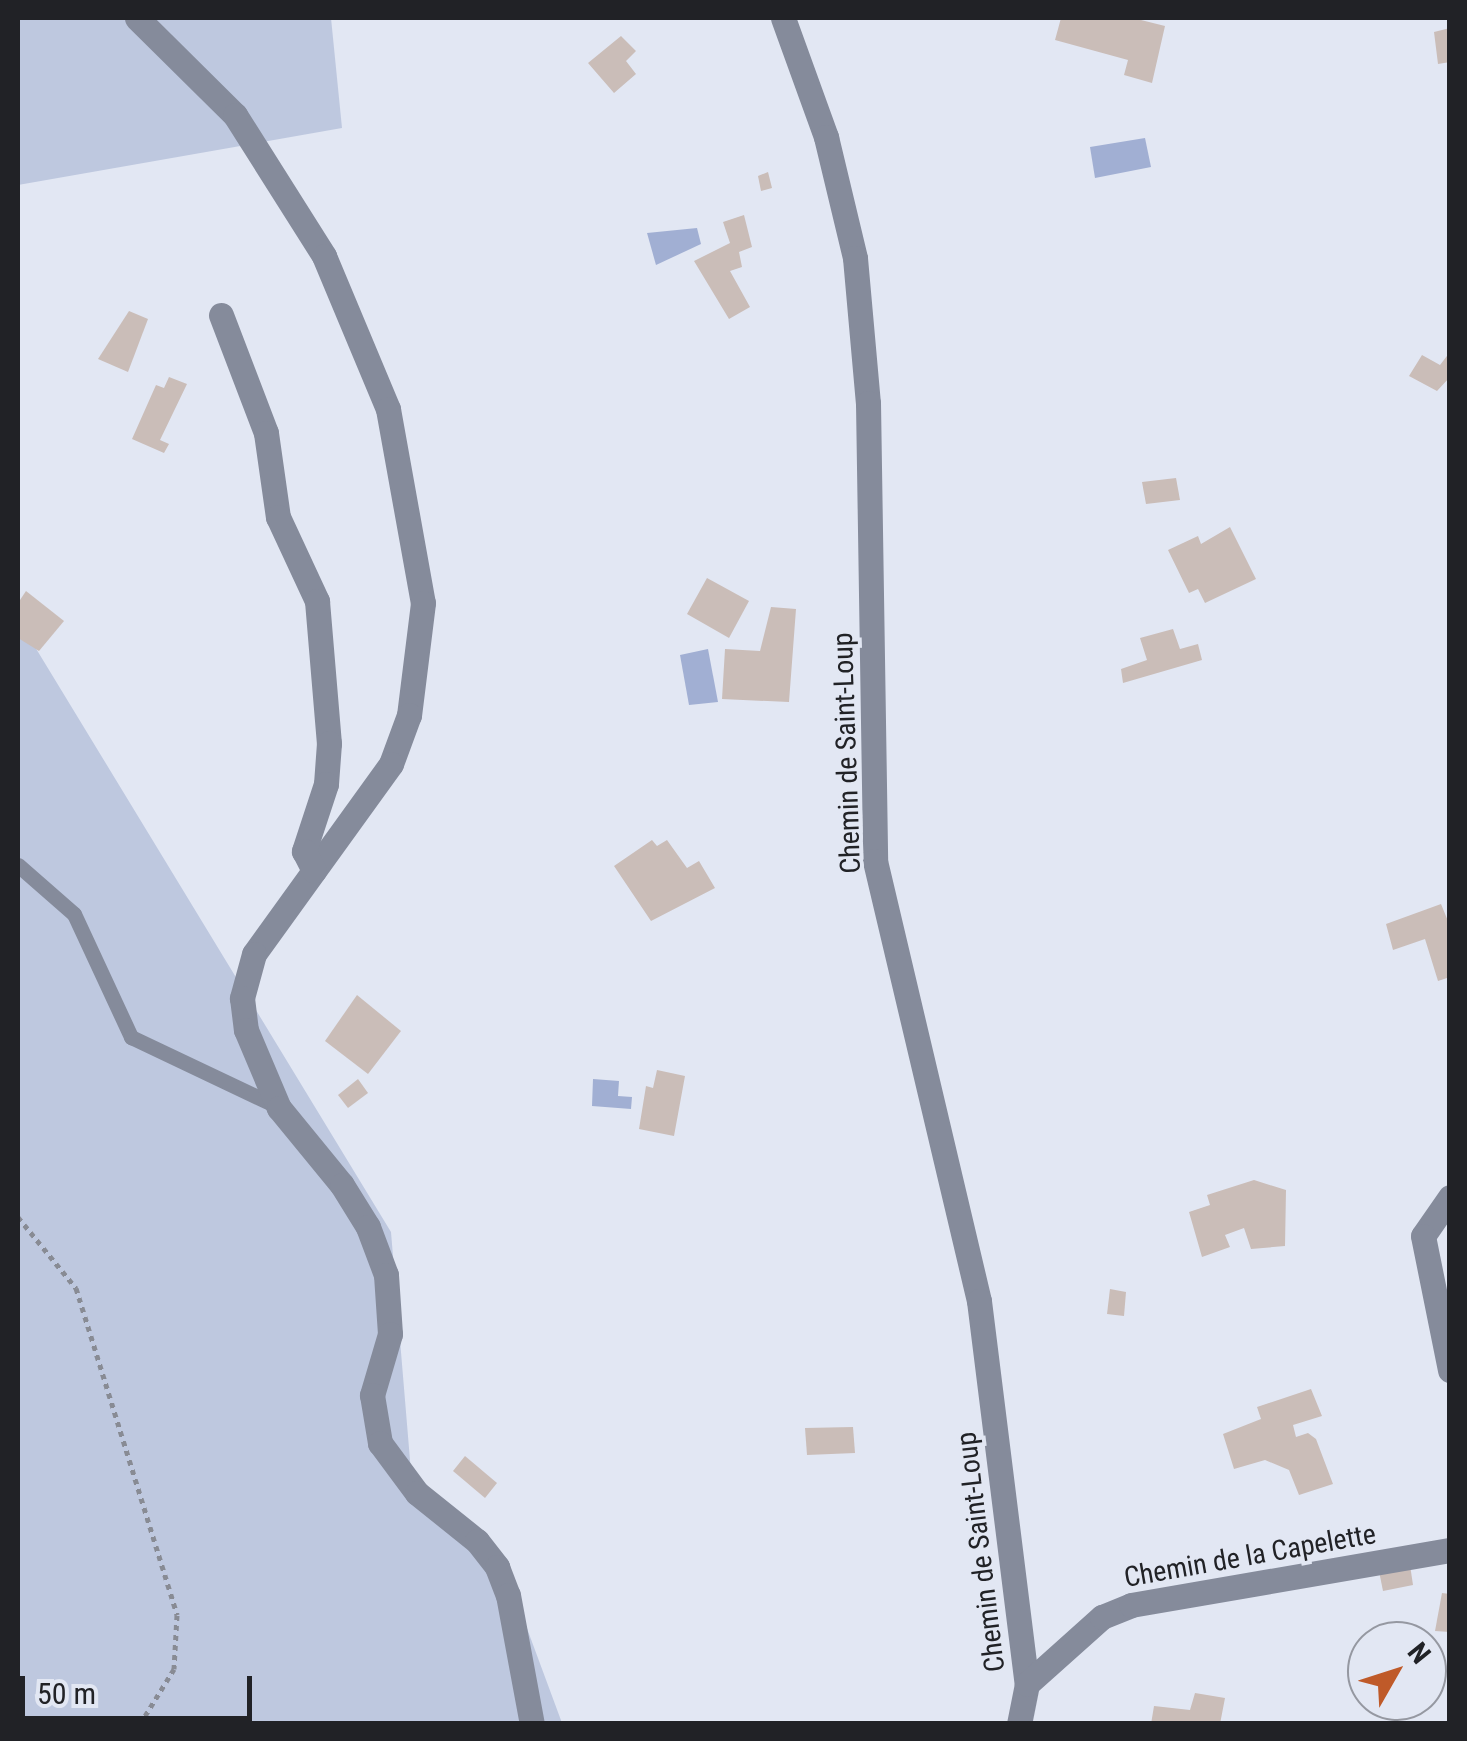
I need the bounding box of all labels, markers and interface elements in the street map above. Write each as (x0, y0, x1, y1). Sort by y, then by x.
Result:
street label: Chemin de Saint-Loup (826, 632, 868, 874)
street label: Chemin de Saint-Loup (950, 1430, 1012, 1674)
street label: Chemin de la Capelette (1121, 1517, 1379, 1595)
north arrow (1347, 1621, 1447, 1721)
text: N (1401, 1636, 1437, 1670)
scale bar (25, 1656, 258, 1718)
text: 50 m (37, 1676, 96, 1711)

